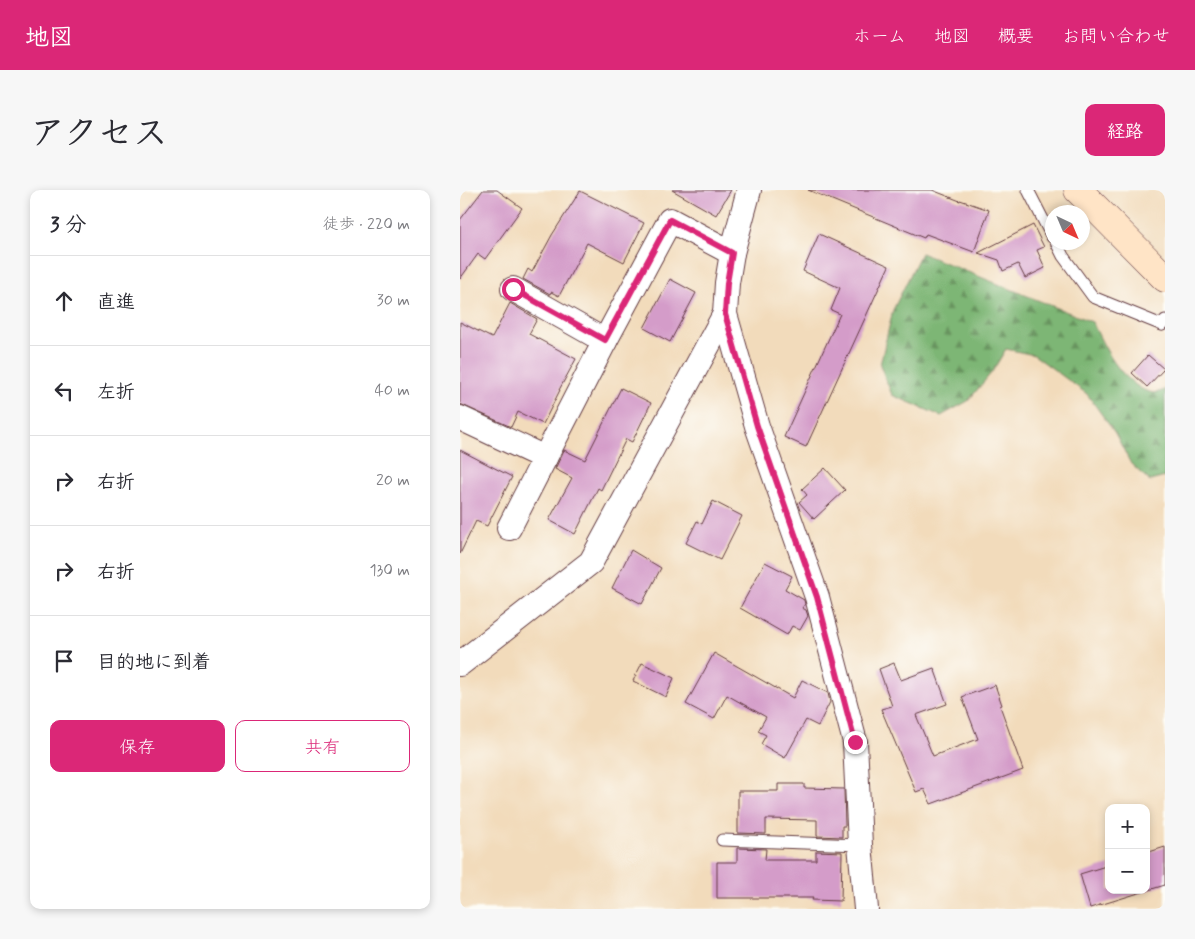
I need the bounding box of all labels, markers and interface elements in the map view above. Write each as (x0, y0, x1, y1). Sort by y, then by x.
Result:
text: 地図 (25, 23, 73, 54)
text: ホーム (853, 25, 906, 49)
text: 地図 (934, 25, 970, 49)
text: 概要 (998, 25, 1034, 49)
text: お問い合わせ (1062, 25, 1170, 49)
button: 経路 (1085, 104, 1165, 156)
text: アクセス (30, 111, 168, 157)
north arrow (1045, 205, 1090, 250)
text: 3 分 (50, 211, 86, 239)
text: 徒歩 · 220 m (323, 214, 410, 235)
route start (502, 278, 525, 301)
icon: ahead (50, 287, 78, 315)
text: 直進 (97, 290, 135, 315)
text: 30 m (377, 290, 410, 311)
icon: left (50, 377, 78, 405)
text: 左折 (97, 380, 135, 405)
text: 40 m (374, 380, 410, 401)
icon: right (50, 467, 78, 495)
text: 右折 (97, 470, 135, 495)
text: 20 m (376, 470, 410, 491)
icon: right (50, 557, 78, 585)
text: 右折 (97, 560, 135, 585)
text: 130 m (369, 560, 410, 581)
icon: arrive (50, 647, 78, 675)
text: 目的地に到着 (97, 650, 211, 675)
button: 保存 (50, 720, 225, 772)
button: 共有 (235, 720, 410, 772)
route end (844, 731, 867, 754)
map controls (1105, 804, 1150, 894)
button: + (1105, 804, 1150, 849)
button: − (1105, 849, 1150, 894)

